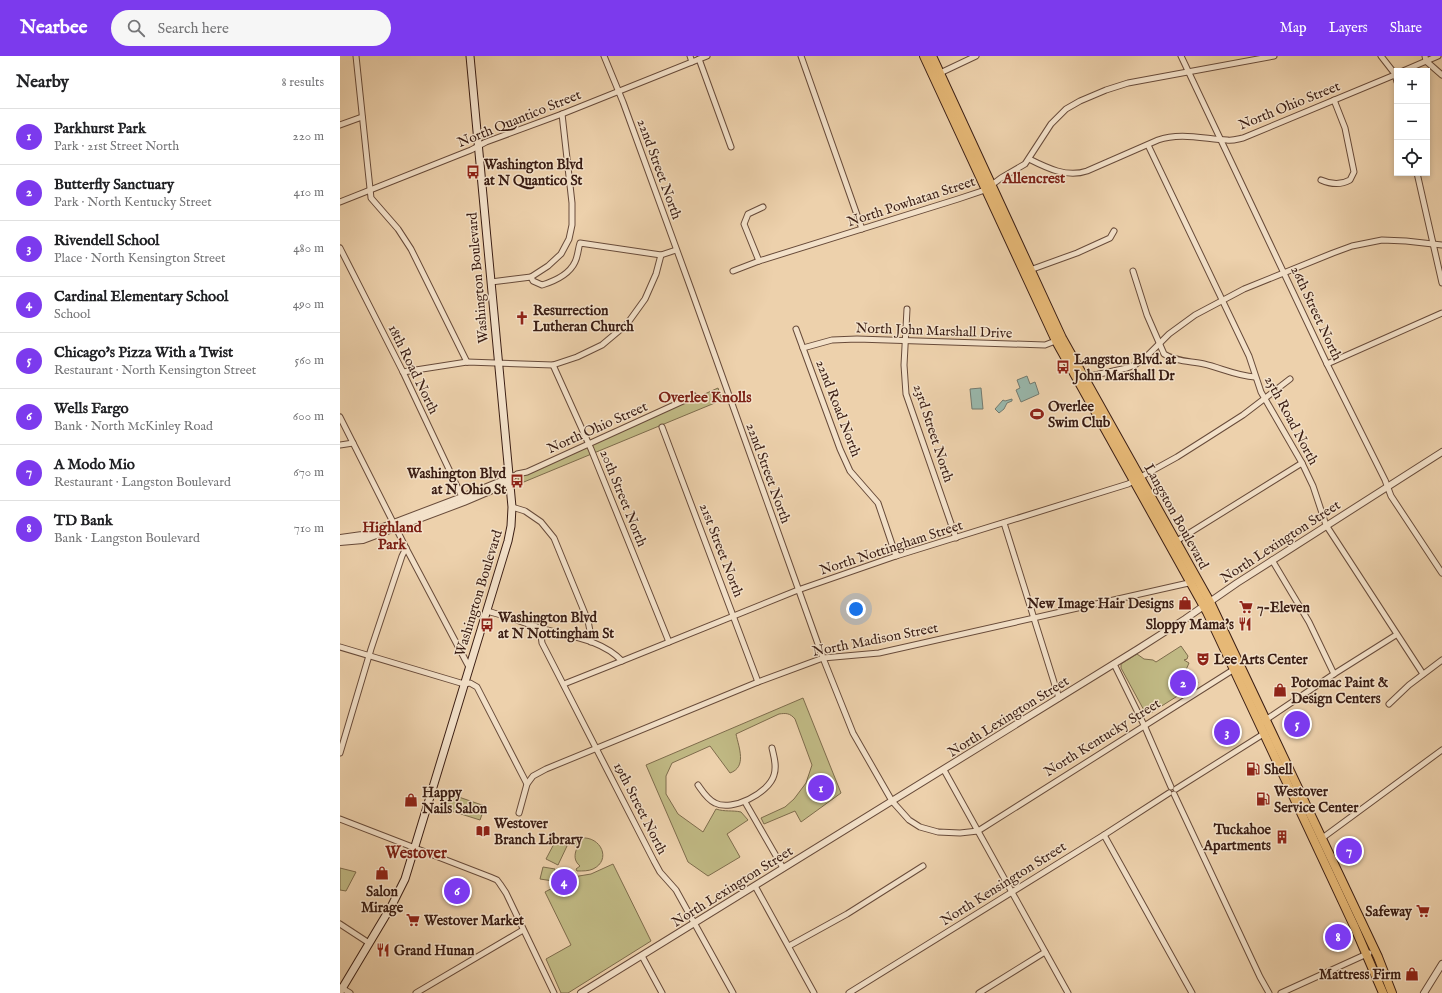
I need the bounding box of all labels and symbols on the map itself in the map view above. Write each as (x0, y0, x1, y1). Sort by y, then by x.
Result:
street label: North Ohio Street (1236, 77, 1343, 134)
street label: North Quantico Street (455, 86, 584, 152)
street label: 22nd Street North (633, 117, 686, 223)
place label: Washington Blvd at N Quantico St (483, 156, 584, 190)
bus stop icon: Washington Blvd at N Quantico St (465, 164, 481, 180)
district label: Allencrest (1002, 169, 1066, 188)
street label: North Powhatan Street (845, 173, 978, 231)
street label: Washington Boulevard (463, 211, 493, 344)
street label: 26th Street North (1286, 263, 1346, 364)
place label: Resurrection Lutheran Church (533, 302, 634, 336)
church icon: Resurrection Lutheran Church (514, 310, 530, 326)
street label: North John Marshall Drive (855, 319, 1013, 343)
street label: 18th Road North (384, 322, 443, 418)
place label: Langston Blvd. at John Marshall Dr (1072, 351, 1176, 385)
street label: 22nd Road North (811, 357, 865, 460)
bus stop icon: Langston Blvd. at John Marshall Dr (1055, 359, 1071, 375)
street label: 25th Road North (1260, 373, 1322, 469)
street label: 23rd Street North (909, 382, 958, 485)
district label: Overlee Knolls (659, 388, 752, 407)
street label: North Ohio Street (545, 398, 650, 458)
place label: Overlee Swim Club (1048, 398, 1111, 432)
sports icon: Overlee Swim Club (1029, 406, 1045, 422)
street label: 22nd Street North (742, 421, 795, 527)
street label: 20th Street North (595, 447, 651, 550)
street label: Langston Boulevard (1140, 461, 1213, 573)
place label: Washington Blvd at N Ohio St (406, 465, 507, 499)
bus stop icon: Washington Blvd at N Ohio St (509, 473, 525, 489)
street label: North Lexington Street (1217, 496, 1344, 587)
street label: 21st Street North (695, 501, 747, 600)
street label: North Nottingham Street (817, 516, 965, 580)
district label: Highland Park (362, 518, 423, 554)
street label: Washington Boulevard (451, 527, 507, 659)
place label: New Image Hair Designs (1026, 595, 1174, 613)
shop icon: New Image Hair Designs (1177, 595, 1193, 611)
your location (846, 599, 866, 619)
supermarket icon: 7-Eleven (1238, 599, 1254, 615)
place label: 7-Eleven (1257, 599, 1311, 617)
place label: Washington Blvd at N Nottingham St (497, 609, 614, 643)
place label: Sloppy Mama's (1146, 616, 1234, 634)
restaurant icon: Sloppy Mama's (1237, 616, 1253, 632)
bus stop icon: Washington Blvd at N Nottingham St (479, 617, 495, 633)
street label: North Madison Street (811, 619, 940, 661)
theatre icon: Lee Arts Center (1195, 651, 1211, 667)
place label: Lee Arts Center (1214, 651, 1308, 669)
pin: 2 (1170, 668, 1196, 698)
street label: North Lexington Street (945, 672, 1073, 761)
place label: Potomac Paint & Design Centers (1291, 674, 1389, 708)
shop icon: Potomac Paint & Design Centers (1272, 682, 1288, 698)
street label: North Kentucky Street (1041, 695, 1164, 781)
pin: 5 (1284, 709, 1310, 739)
pin: 3 (1214, 717, 1240, 747)
street label: 19th Street North (609, 759, 671, 858)
fuel station icon: Shell (1245, 761, 1261, 777)
place label: Shell (1264, 761, 1294, 779)
pin: 1 (808, 773, 834, 803)
place label: Westover Service Center (1273, 783, 1359, 817)
place label: Happy Nails Salon (421, 784, 488, 818)
fuel station icon: Westover Service Center (1255, 791, 1271, 807)
shop icon: Happy Nails Salon (403, 792, 419, 808)
place label: Westover Branch Library (493, 815, 584, 849)
place label: Tuckahoe Apartments (1203, 821, 1272, 855)
library icon: Westover Branch Library (475, 823, 491, 839)
building icon: Tuckahoe Apartments (1274, 829, 1290, 845)
pin: 7 (1336, 836, 1362, 866)
street label: North Kensington Street (937, 838, 1070, 930)
street label: North Lexington Street (669, 842, 797, 931)
district label: Westover (384, 844, 447, 864)
shop icon: Salon Mirage (374, 865, 390, 881)
pin: 4 (551, 867, 577, 897)
pin: 6 (444, 876, 470, 906)
place label: Salon Mirage (361, 883, 404, 917)
place label: Safeway (1365, 903, 1413, 921)
supermarket icon: Safeway (1415, 903, 1431, 919)
supermarket icon: Westover Market (405, 912, 421, 928)
place label: Westover Market (423, 912, 524, 930)
pin: 8 (1325, 922, 1351, 952)
restaurant icon: Grand Hunan (375, 942, 391, 958)
place label: Grand Hunan (394, 942, 475, 960)
place label: Mattress Firm (1319, 966, 1401, 984)
shop icon: Mattress Firm (1404, 966, 1420, 982)

